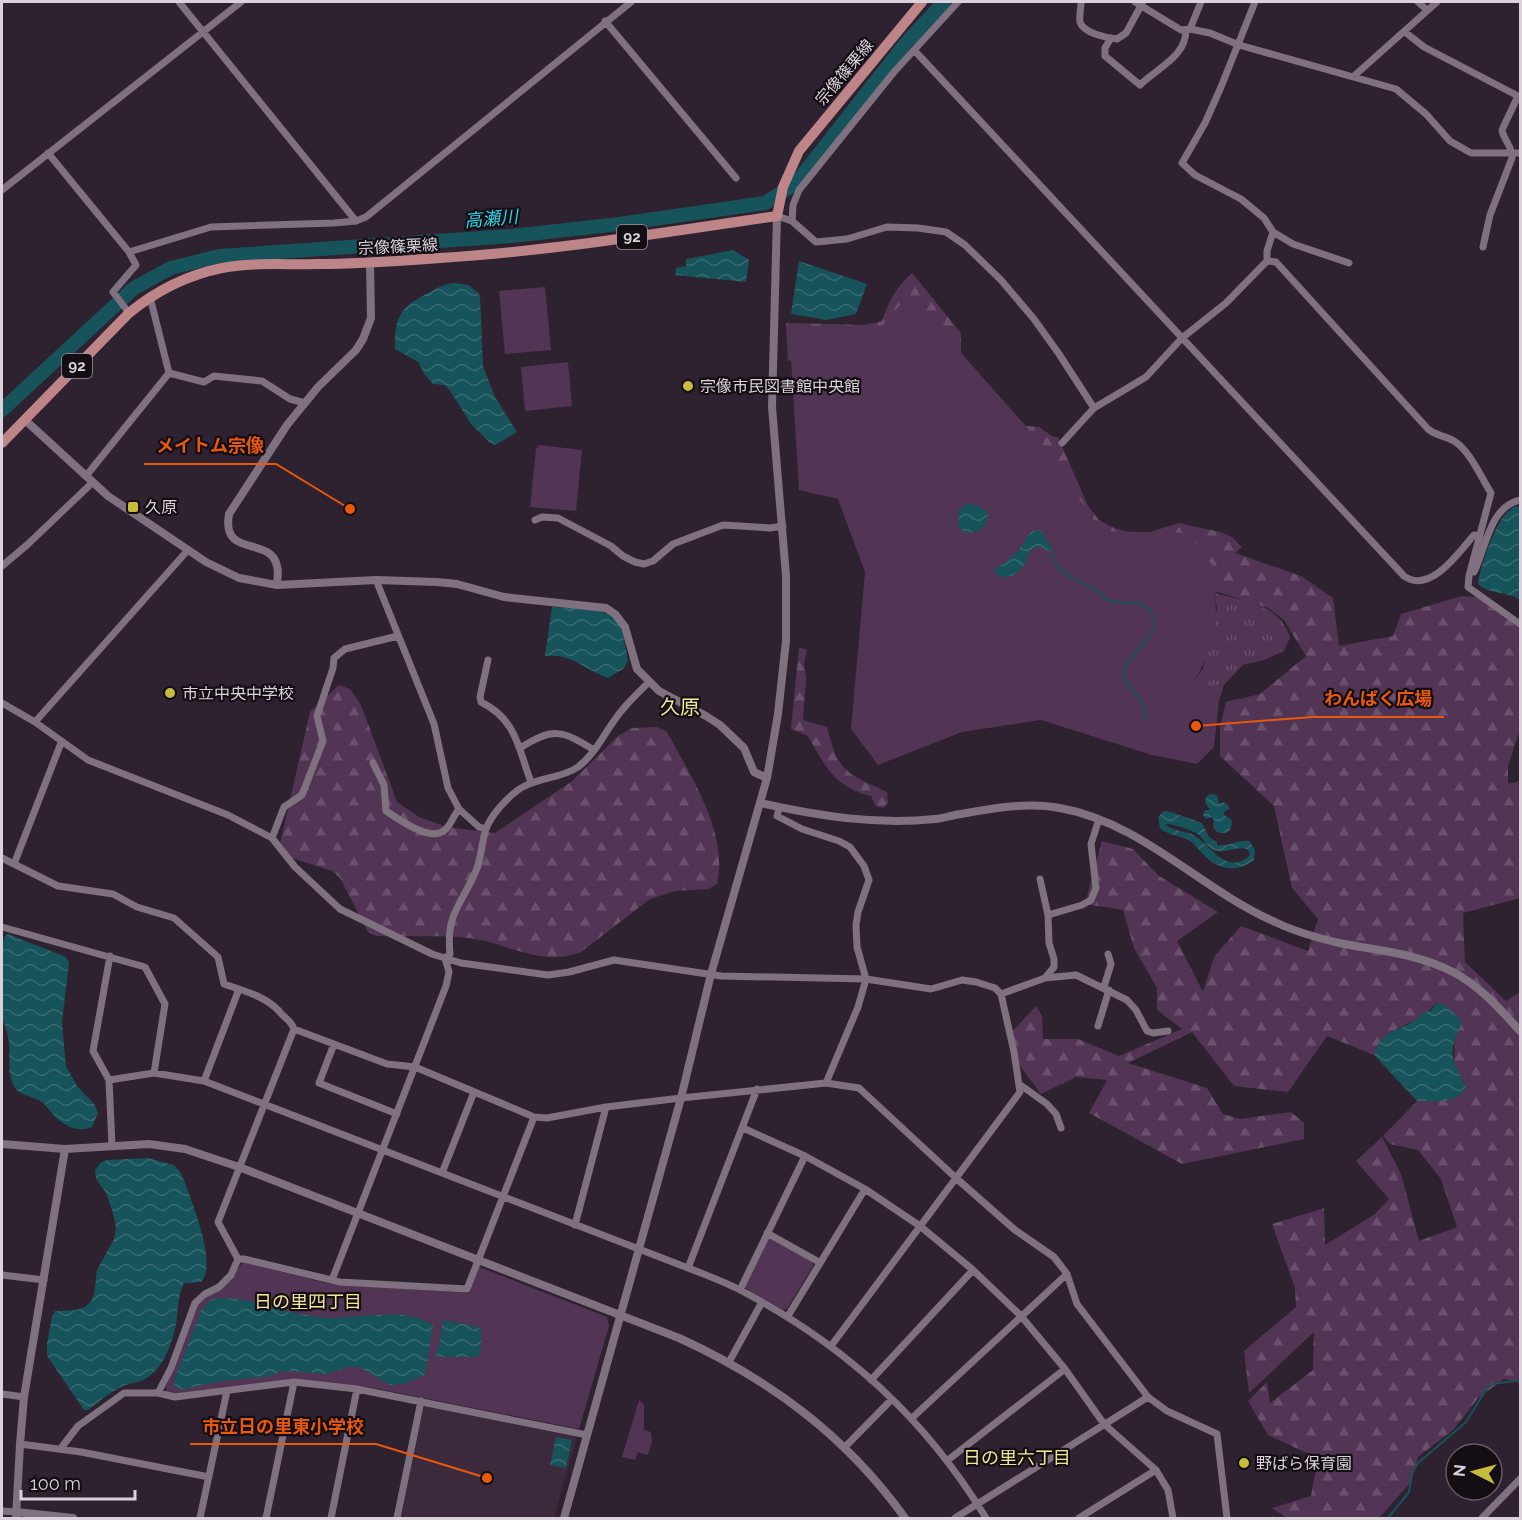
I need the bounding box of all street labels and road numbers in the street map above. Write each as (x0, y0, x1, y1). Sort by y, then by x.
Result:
street label: 宗像篠栗線 (811, 36, 877, 109)
road number: 92 (617, 225, 647, 249)
street label: 宗像篠栗線 (358, 235, 438, 258)
road number: 92 (62, 354, 92, 378)

